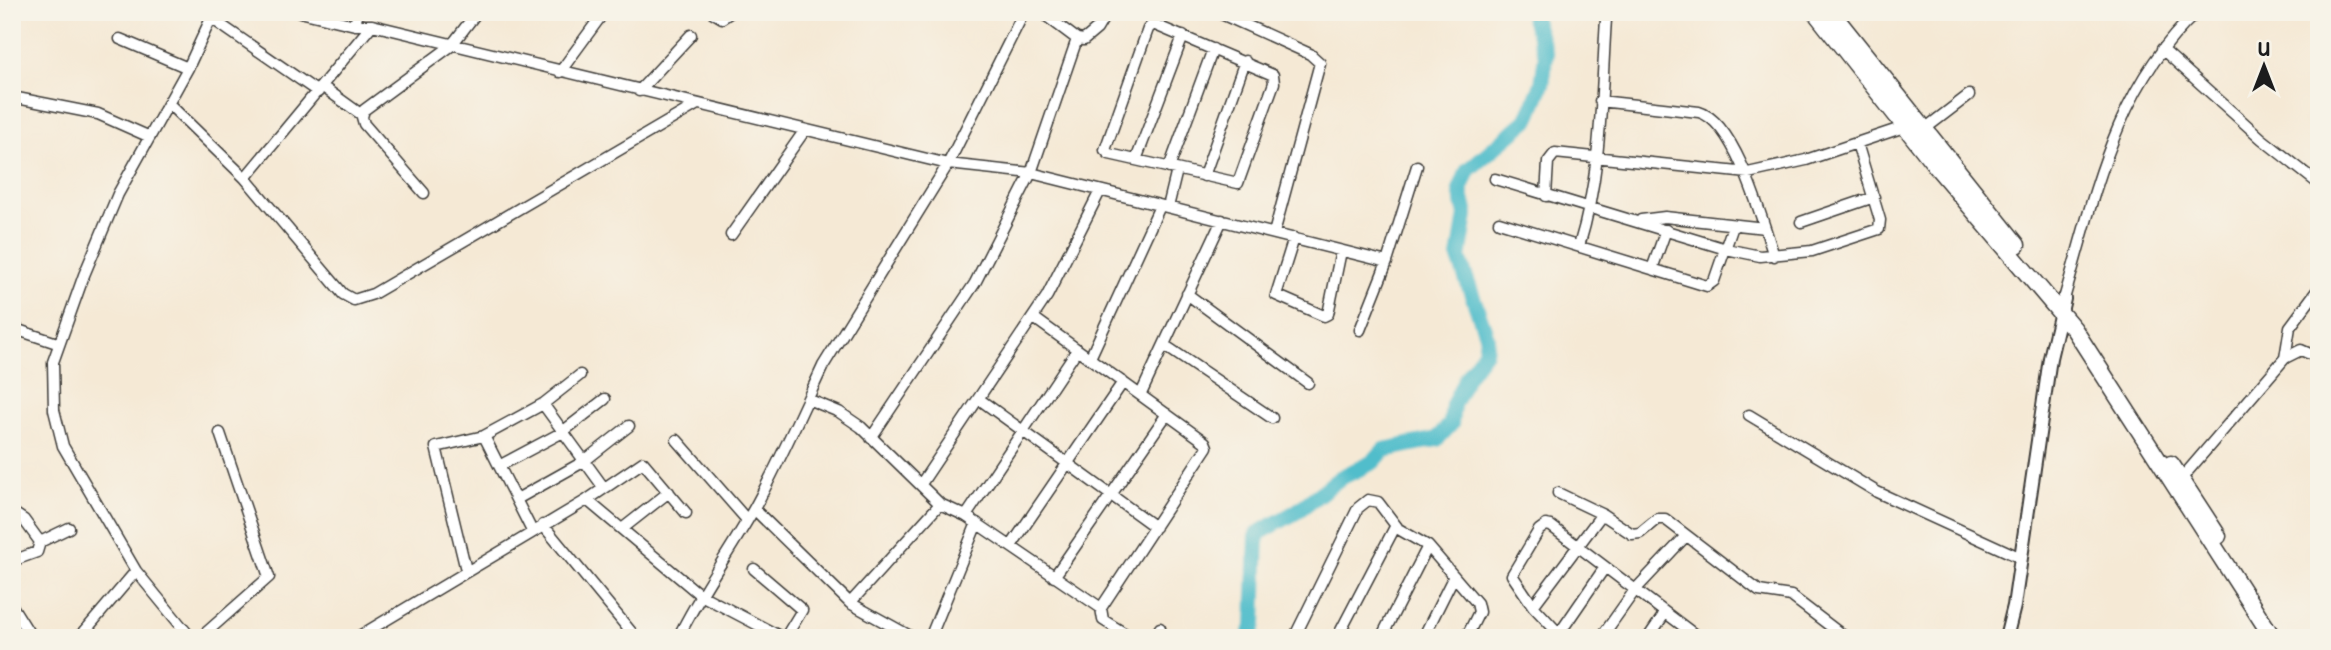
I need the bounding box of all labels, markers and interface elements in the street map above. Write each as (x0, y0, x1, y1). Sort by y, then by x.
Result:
north arrow (2230, 32, 2300, 102)
text: U (2257, 36, 2271, 61)

